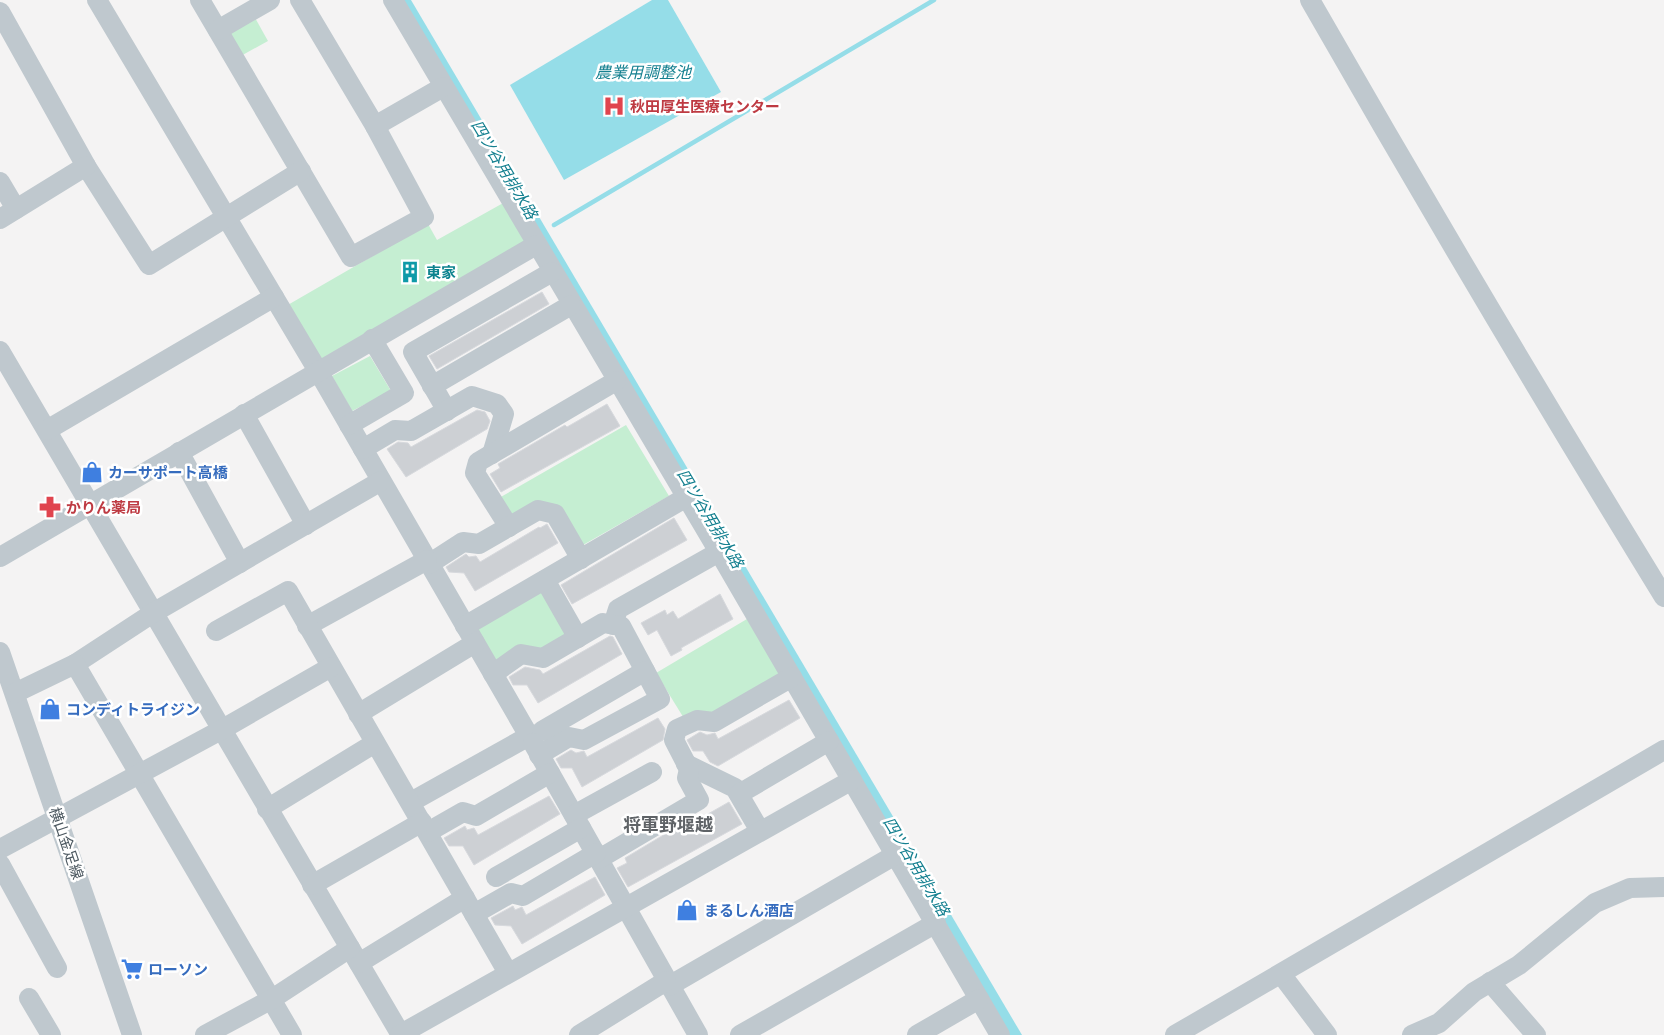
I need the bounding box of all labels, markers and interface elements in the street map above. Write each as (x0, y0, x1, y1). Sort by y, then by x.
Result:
water label: 農業用調整池 (595, 62, 693, 81)
hospital icon: 秋田厚生医療センター (601, 93, 627, 119)
place label: 秋田厚生医療センター (630, 97, 780, 115)
water label: 四ツ谷用排水路 (468, 116, 543, 224)
building icon: 東家 (397, 259, 423, 285)
place label: 東家 (426, 263, 456, 281)
shop icon: カーサポート高橋 (79, 459, 105, 485)
place label: カーサポート高橋 (108, 463, 229, 481)
water label: 四ツ谷用排水路 (674, 465, 749, 573)
pharmacy icon: かりん薬局 (37, 494, 63, 520)
place label: かりん薬局 (66, 498, 141, 516)
shop icon: コンディトライジン (37, 696, 63, 722)
place label: コンディトライジン (66, 700, 200, 718)
street label: 横山金足線 (46, 805, 88, 881)
district label: 将軍野堰越 (623, 813, 713, 835)
water label: 四ツ谷用排水路 (880, 813, 955, 921)
shop icon: まるしん酒店 (674, 897, 700, 923)
place label: まるしん酒店 (704, 901, 794, 919)
supermarket icon: ローソン (119, 956, 145, 982)
place label: ローソン (148, 960, 208, 978)

